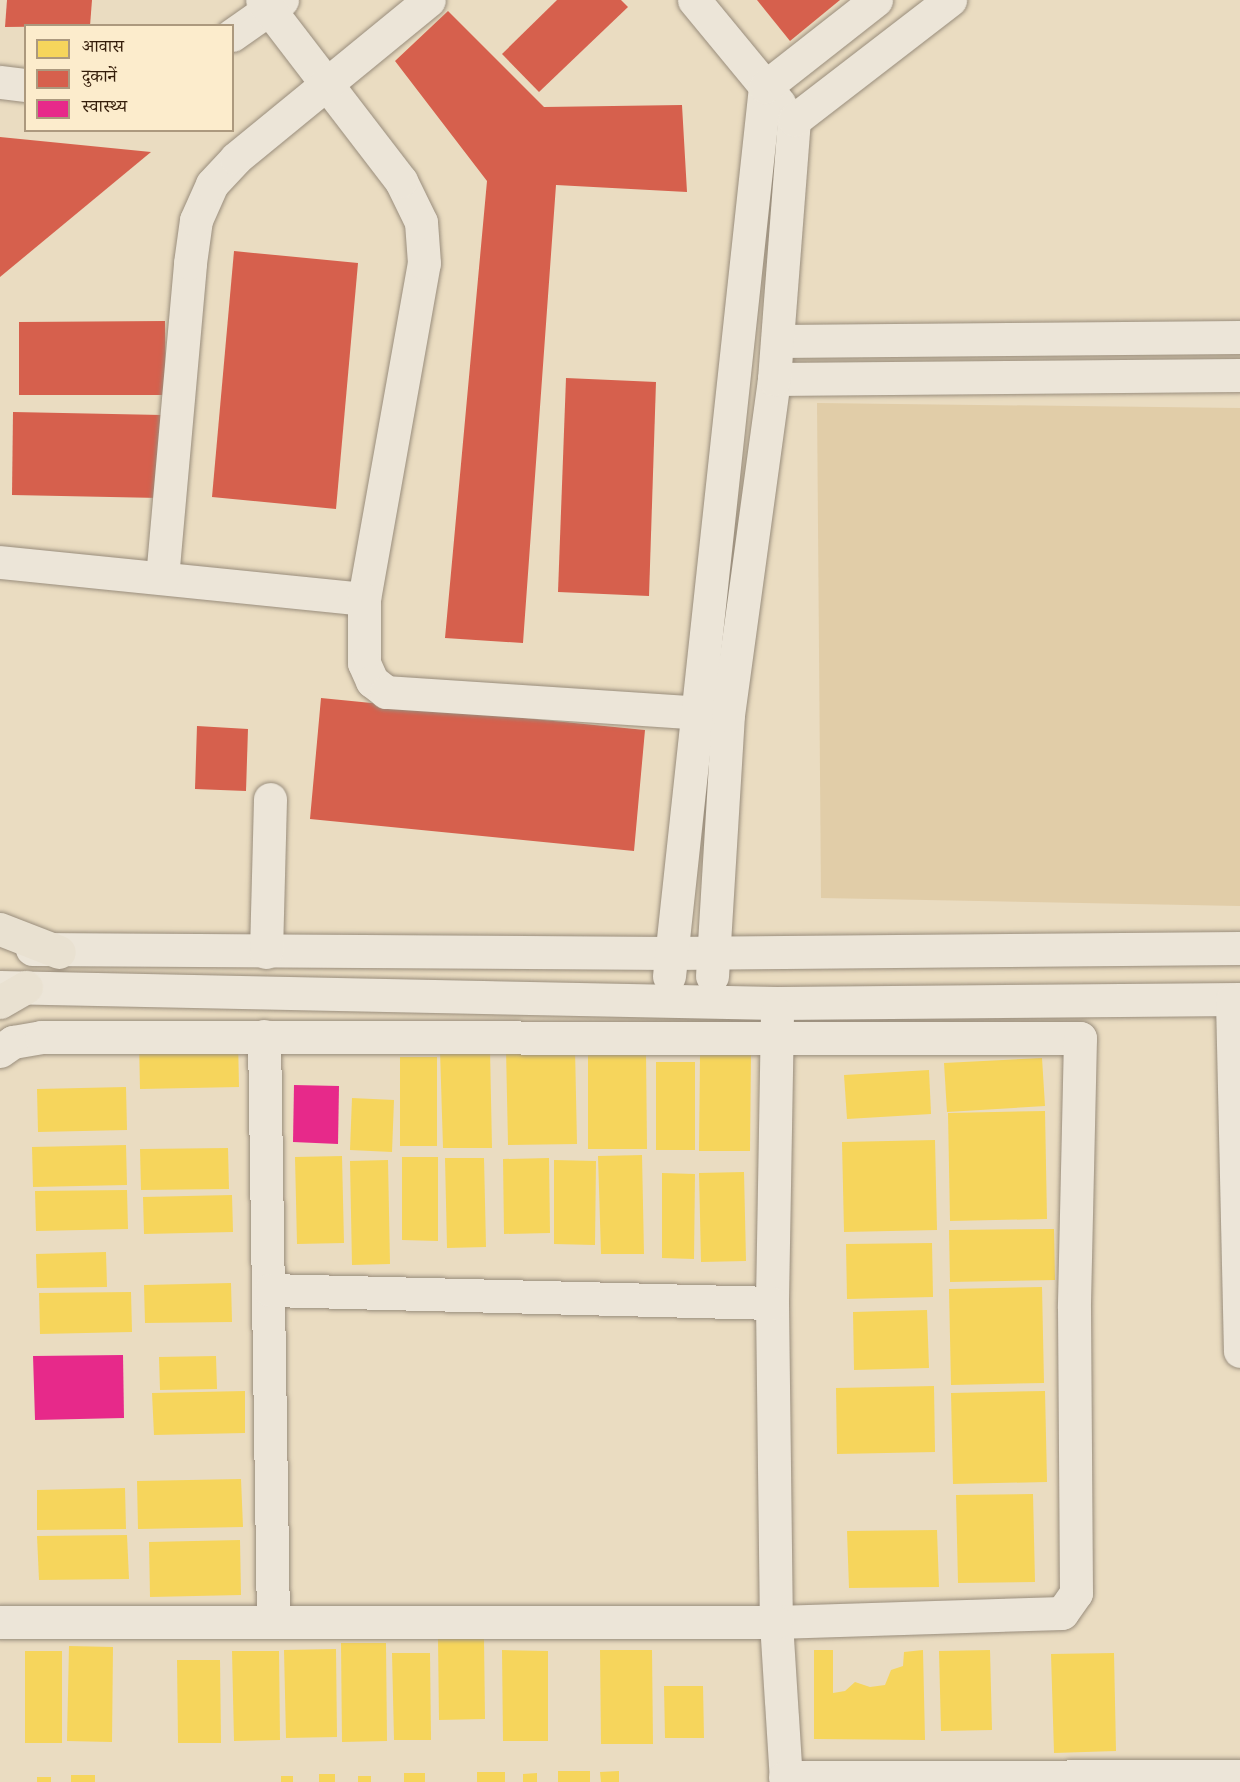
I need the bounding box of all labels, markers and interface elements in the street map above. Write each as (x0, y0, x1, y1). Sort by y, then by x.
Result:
legend (24, 24, 234, 132)
text: आवास (82, 35, 124, 60)
text: दुकानें (82, 65, 117, 90)
text: स्वास्थ्य (82, 95, 127, 120)

